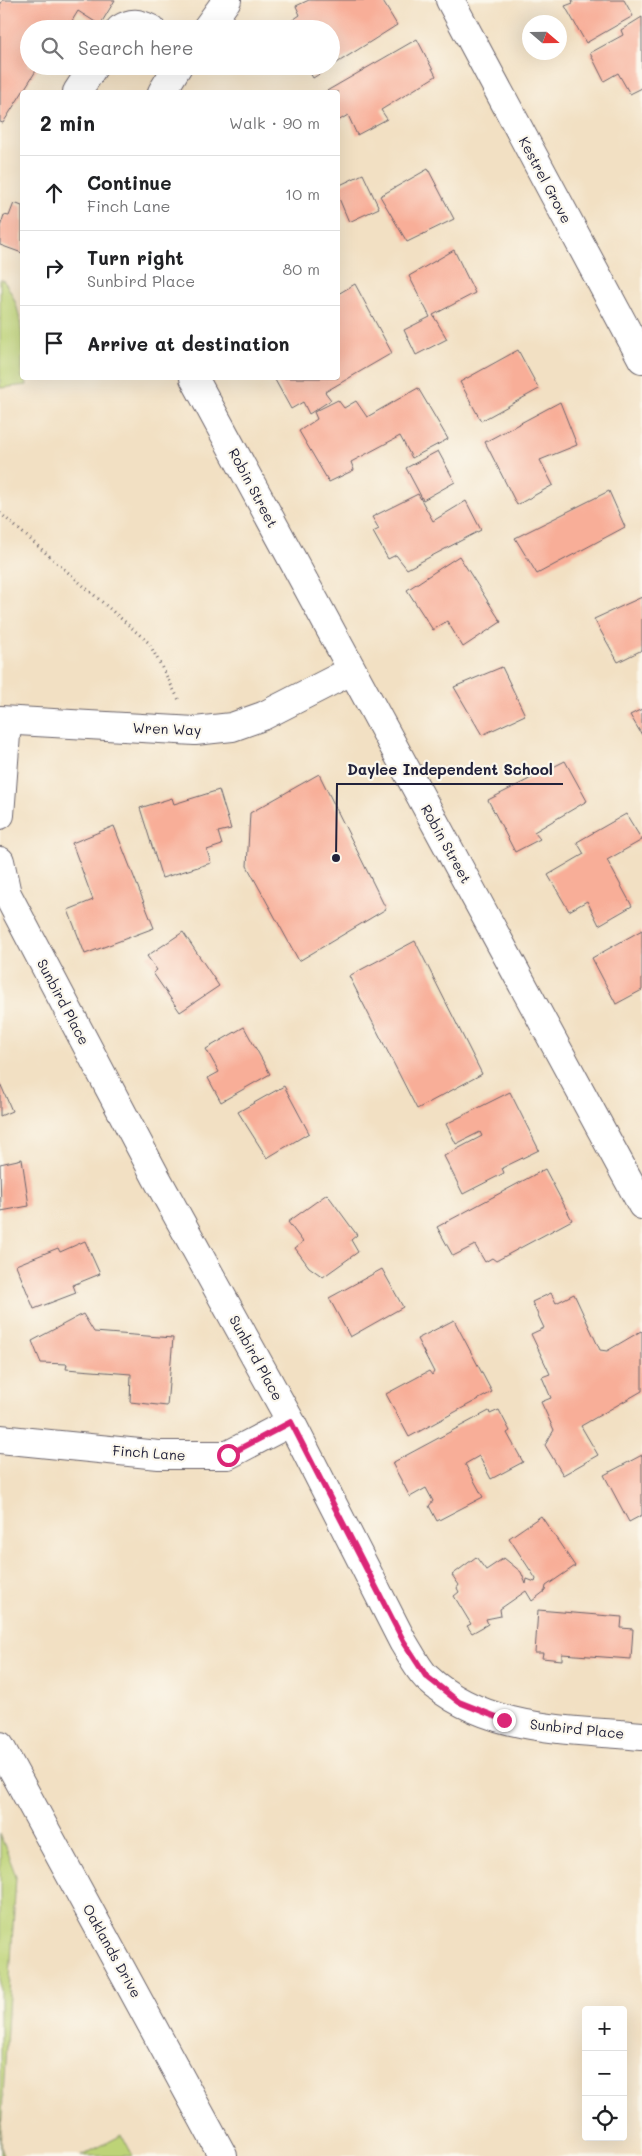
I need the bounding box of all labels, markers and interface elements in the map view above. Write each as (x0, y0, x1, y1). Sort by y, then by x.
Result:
north arrow (522, 15, 567, 60)
search box (20, 20, 340, 75)
icon: search (38, 34, 66, 62)
text: Search here (78, 35, 194, 60)
text: 2 min (40, 109, 95, 136)
text: Walk · 90 m (229, 112, 320, 133)
street label: Kestrel Grove (515, 133, 576, 226)
text: Continue (87, 170, 172, 195)
icon: ahead (40, 179, 68, 207)
text: 10 m (285, 183, 320, 204)
text: Finch Lane (87, 195, 170, 216)
text: Turn right (87, 245, 184, 270)
icon: right (40, 254, 68, 282)
text: 80 m (283, 258, 320, 279)
text: Sunbird Place (87, 270, 195, 291)
icon: arrive (40, 329, 68, 357)
text: Arrive at destination (87, 331, 290, 356)
street label: Robin Street (225, 445, 282, 531)
street label: Wren Way (132, 718, 202, 739)
callout: Daylee Independent School (337, 754, 563, 784)
text: Daylee Independent School (347, 759, 553, 779)
street label: Robin Street (417, 801, 476, 887)
street label: Sunbird Place (33, 956, 94, 1048)
street label: Sunbird Place (225, 1312, 288, 1404)
street label: Finch Lane (112, 1440, 186, 1465)
route start (217, 1444, 240, 1467)
route end (493, 1709, 516, 1732)
street label: Sunbird Place (529, 1714, 625, 1743)
street label: Oaklands Drive (79, 1900, 146, 2001)
map controls (582, 2006, 627, 2141)
button: + (582, 2006, 627, 2051)
button: − (582, 2051, 627, 2096)
button: locate (582, 2096, 627, 2141)

